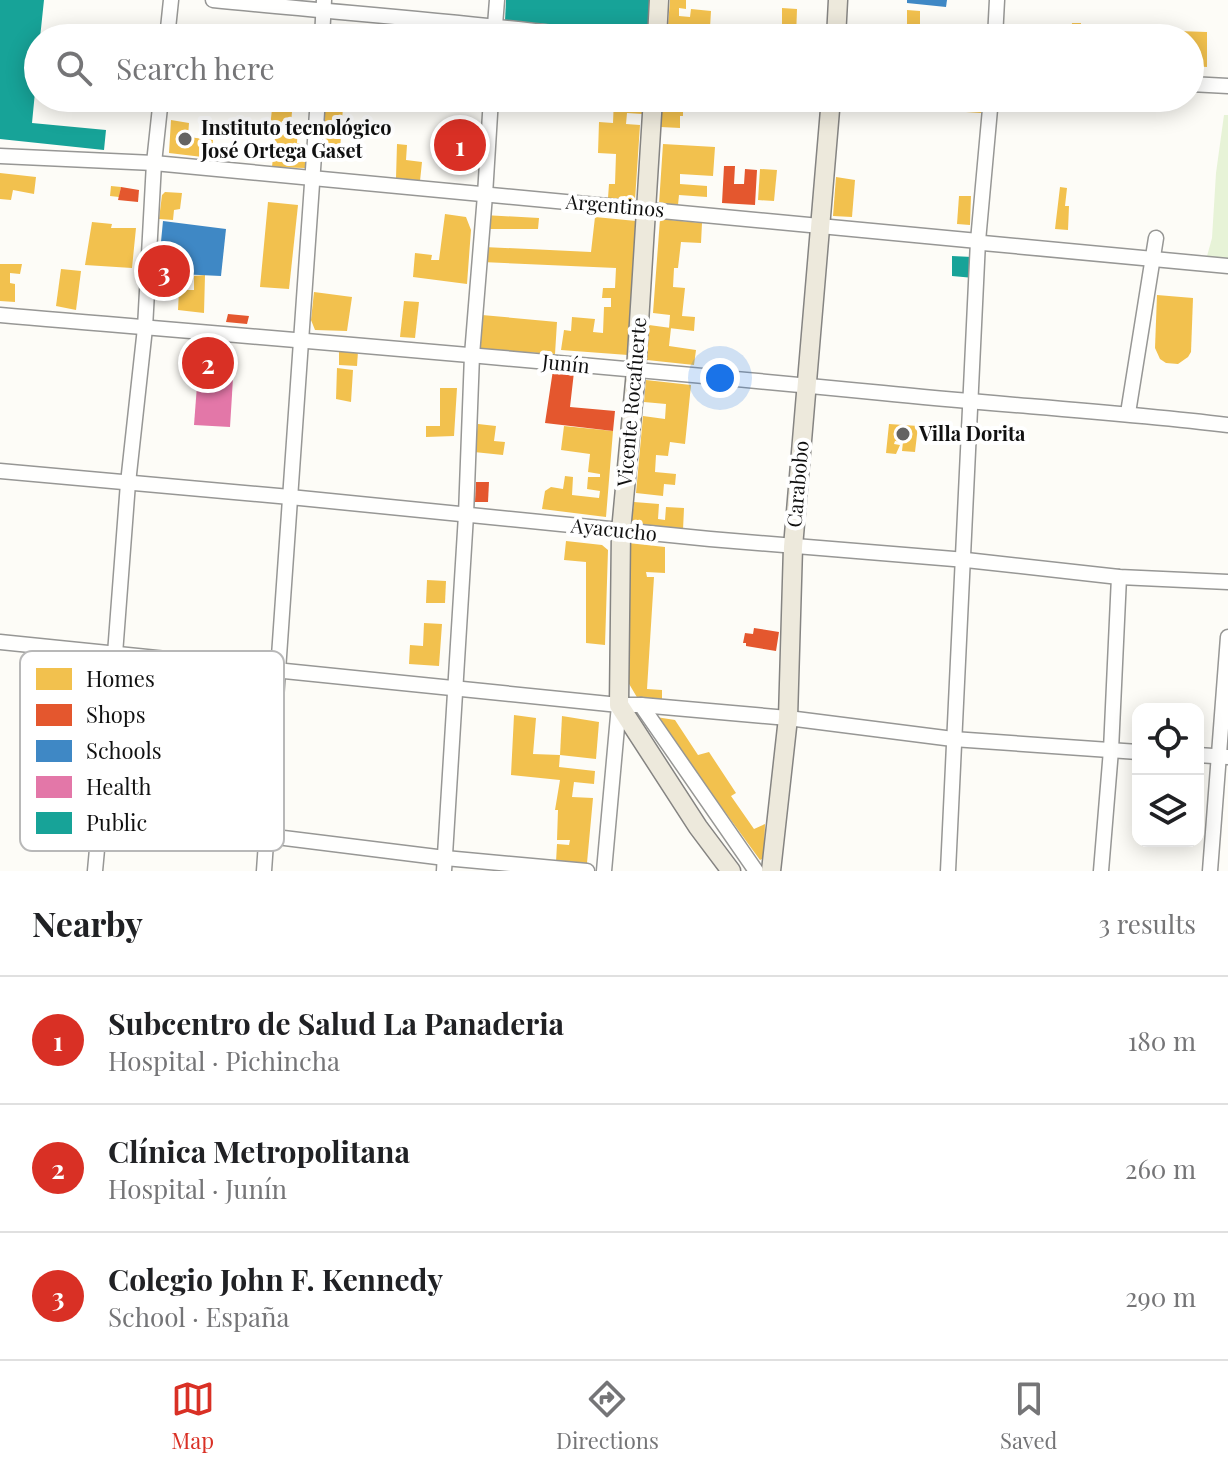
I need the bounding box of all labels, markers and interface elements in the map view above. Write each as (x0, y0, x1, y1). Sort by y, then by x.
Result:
search box (24, 24, 1204, 112)
icon: search (52, 46, 96, 90)
text: Search here (116, 48, 275, 88)
place label: Instituto tecnológico José Ortega Gaset (200, 113, 391, 163)
pin: 1 (434, 115, 486, 175)
marker: Instituto tecnológico José Ortega Gaset (176, 130, 194, 148)
street label: Argentinos (564, 187, 665, 222)
pin: 3 (138, 241, 190, 301)
street label: Vicente Rocafuerte (610, 316, 651, 489)
pin: 2 (182, 333, 234, 393)
street label: Junín (540, 346, 591, 378)
your location (700, 358, 740, 398)
place label: Villa Dorita (918, 419, 1026, 446)
marker: Villa Dorita (894, 425, 912, 443)
street label: Carabobo (779, 439, 814, 528)
street label: Ayacucho (569, 510, 659, 546)
legend (20, 651, 284, 851)
text: Homes (86, 663, 155, 693)
text: Shops (86, 699, 146, 729)
map controls (1132, 703, 1204, 847)
button: locate (1132, 703, 1204, 775)
text: Schools (86, 735, 162, 765)
text: Health (86, 771, 151, 801)
button: layers (1132, 775, 1204, 847)
text: Public (86, 807, 147, 837)
text: Nearby (32, 900, 143, 946)
text: 3 results (1099, 906, 1196, 941)
text: Subcentro de Salud La Panaderia (108, 1003, 564, 1043)
text: 1 (53, 1023, 63, 1058)
text: 180 m (1128, 1023, 1196, 1058)
text: Hospital · Pichincha (108, 1043, 340, 1078)
text: Clínica Metropolitana (108, 1131, 410, 1171)
text: 2 (51, 1151, 65, 1186)
text: 260 m (1125, 1151, 1196, 1186)
text: Hospital · Junín (108, 1171, 287, 1206)
text: Colegio John F. Kennedy (108, 1259, 443, 1299)
text: 3 (52, 1279, 64, 1314)
text: 290 m (1125, 1279, 1196, 1314)
text: School · España (108, 1299, 289, 1334)
tab: Map (171, 1377, 215, 1455)
tab: Directions (556, 1377, 659, 1455)
tab: Saved (1000, 1377, 1057, 1455)

